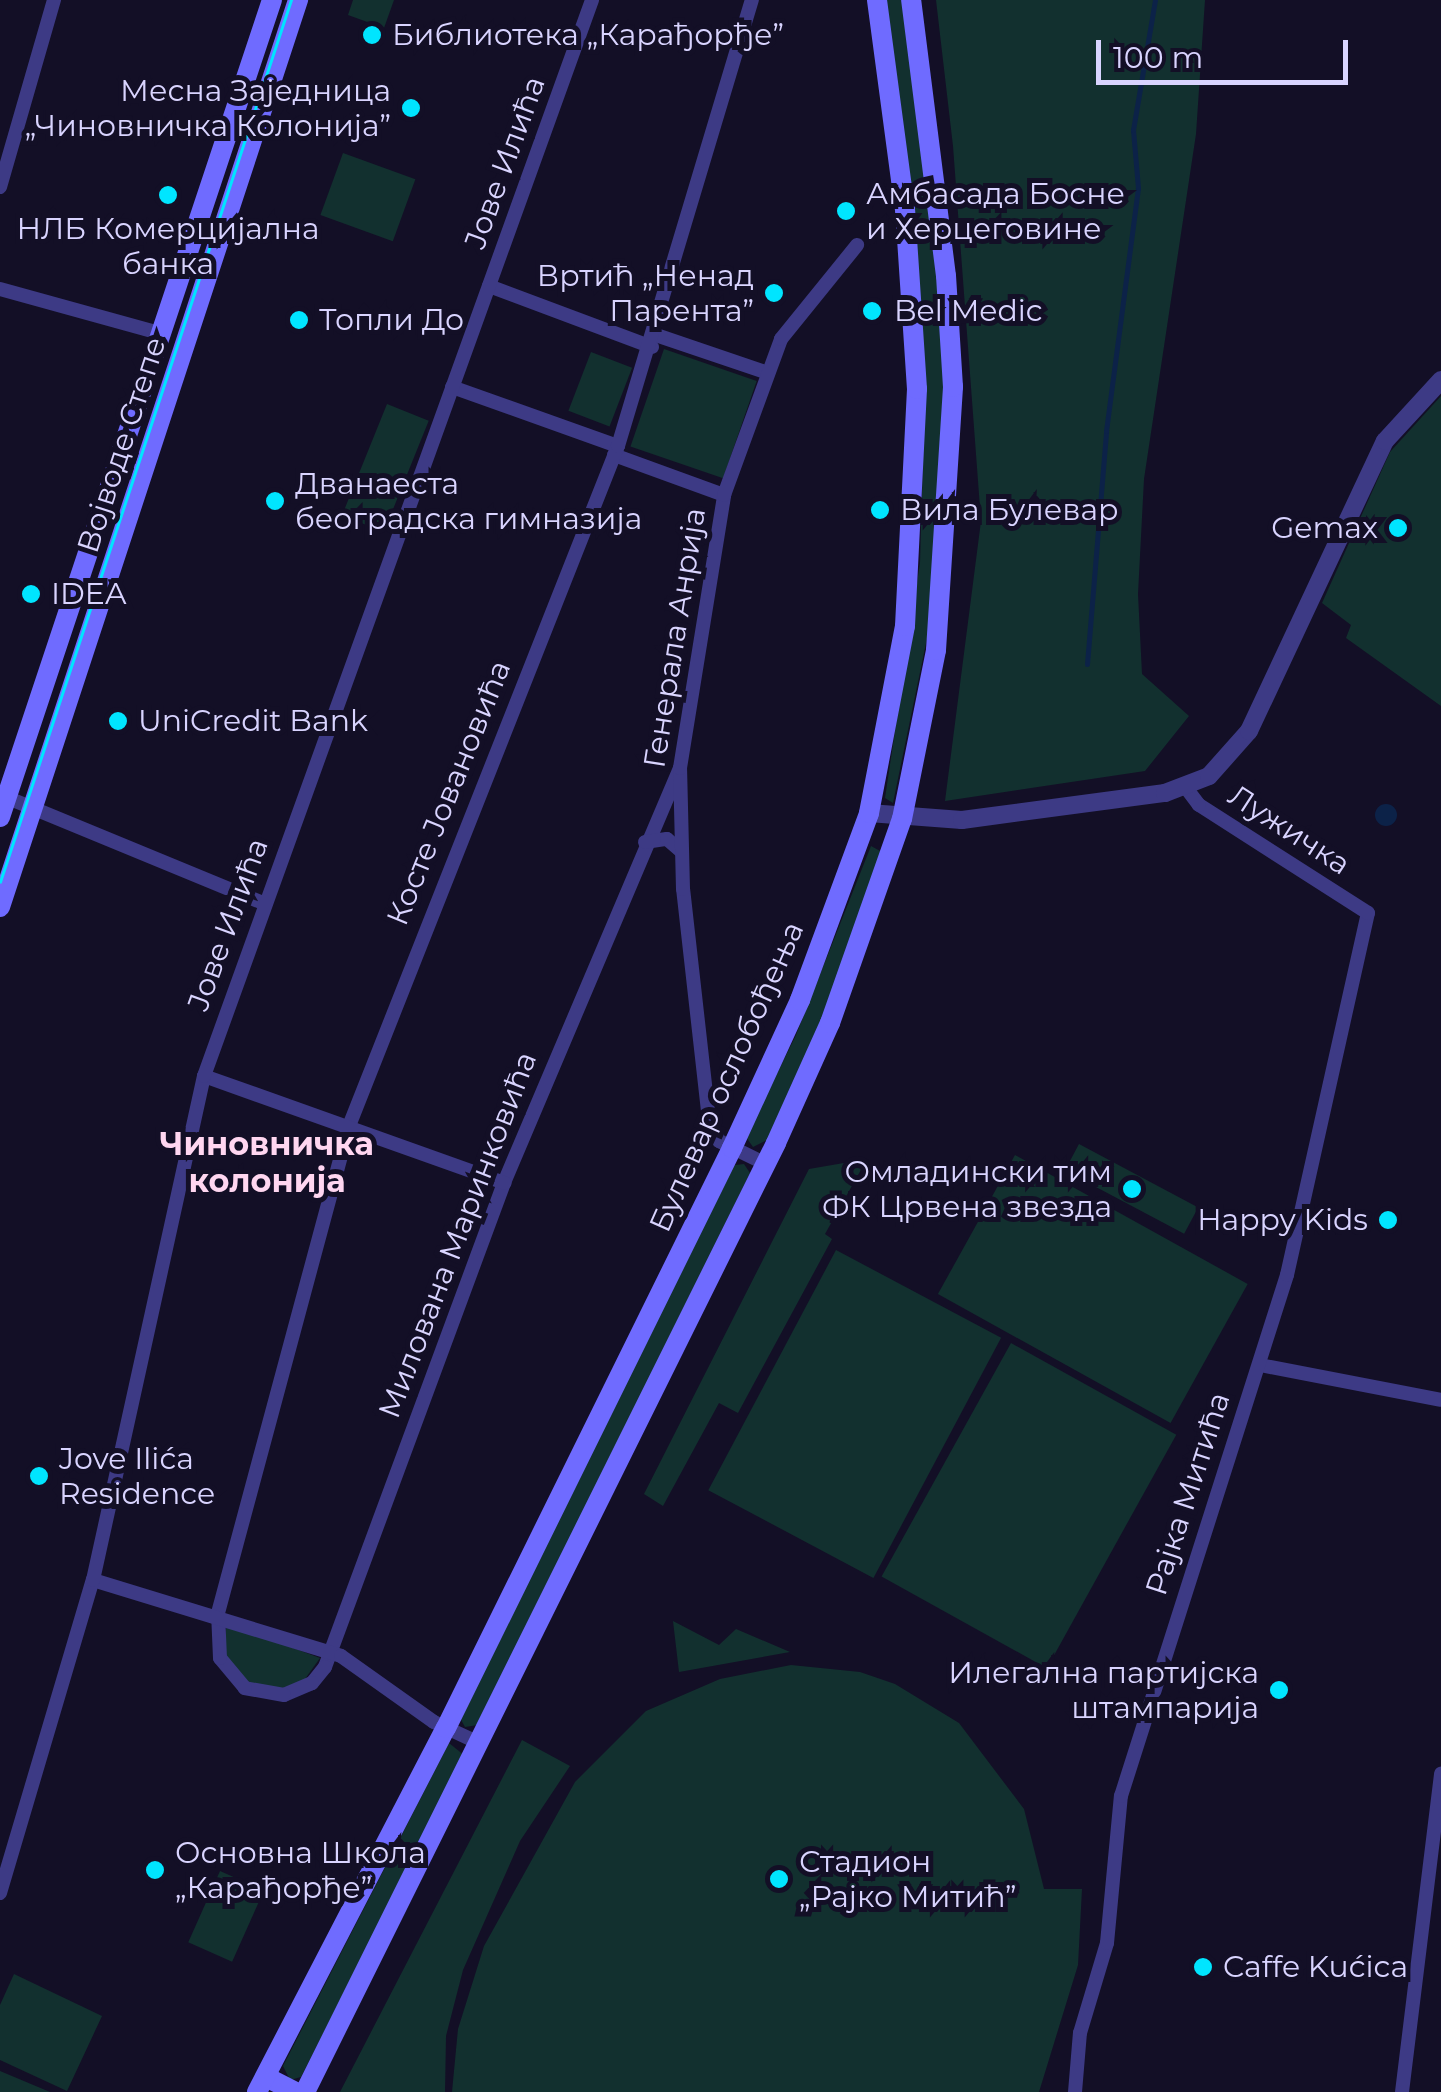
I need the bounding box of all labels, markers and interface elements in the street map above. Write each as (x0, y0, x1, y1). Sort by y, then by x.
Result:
place label: Библиотека „Карађорђе” (392, 17, 784, 53)
scale bar (1101, 20, 1354, 82)
marker: Библиотека „Карађорђе” (361, 24, 383, 46)
text: 100 m (1113, 39, 1203, 76)
street label: Јове Илића (457, 72, 553, 254)
place label: Месна Заједница „Чиновничка Колонија” (25, 73, 391, 144)
marker: Месна Заједница „Чиновничка Колонија” (400, 97, 422, 119)
place label: Амбасада Босне и Херцеговине (866, 176, 1125, 246)
marker: НЛБ Комерцијална банка (157, 184, 179, 206)
marker: Амбасада Босне и Херцеговине (835, 200, 857, 222)
place label: НЛБ Комерцијална банка (16, 211, 320, 282)
place label: Вртић „Ненад Парента” (537, 258, 754, 328)
marker: Вртић „Ненад Парента” (763, 282, 785, 304)
place label: Bel Medic (894, 293, 1043, 329)
marker: Bel Medic (859, 298, 885, 324)
place label: Топли До (319, 302, 464, 338)
marker: Топли До (288, 309, 310, 331)
street label: Војводе Степе (70, 333, 174, 557)
place label: Дванаеста београдска гимназија (295, 466, 642, 536)
marker: Дванаеста београдска гимназија (264, 490, 286, 512)
place label: Вила Булевар (900, 492, 1119, 528)
marker: Вила Булевар (869, 499, 891, 521)
street label: Генерала Анрија (637, 505, 713, 771)
place label: Gemax (1271, 510, 1378, 546)
marker: Gemax (1387, 517, 1409, 539)
place label: IDEA (51, 576, 126, 612)
marker: IDEA (20, 583, 42, 605)
street label: Косте Јовановића (379, 655, 519, 931)
place label: UniCredit Bank (138, 703, 368, 739)
marker: UniCredit Bank (107, 710, 129, 732)
street label: Лужичка (1221, 777, 1357, 883)
street label: Јове Илића (180, 834, 276, 1016)
street label: Булевар ослобођења (642, 916, 812, 1238)
street label: Милована Маринковића (371, 1047, 545, 1423)
district label: Чиновничка колонија (160, 1126, 374, 1201)
place label: Омладински тим ФК Црвена звезда (822, 1154, 1112, 1224)
marker: Омладински тим ФК Црвена звезда (1121, 1178, 1143, 1200)
place label: Happy Kids (1197, 1202, 1368, 1238)
marker: Happy Kids (1377, 1209, 1399, 1231)
street label: Рајка Митића (1138, 1388, 1238, 1600)
place label: Jove Ilića Residence (59, 1441, 215, 1512)
marker: Jove Ilića Residence (28, 1465, 50, 1487)
place label: Илегална партијска штампарија (948, 1655, 1259, 1726)
marker: Илегална партијска штампарија (1268, 1679, 1290, 1701)
place label: Основна Школа „Карађорђе” (175, 1835, 426, 1906)
place label: Стадион „Рајко Митић” (799, 1844, 1017, 1914)
marker: Основна Школа „Карађорђе” (144, 1859, 166, 1881)
marker: Стадион „Рајко Митић” (768, 1868, 790, 1890)
place label: Caffe Kućica (1223, 1949, 1408, 1985)
marker: Caffe Kućica (1192, 1956, 1214, 1978)

